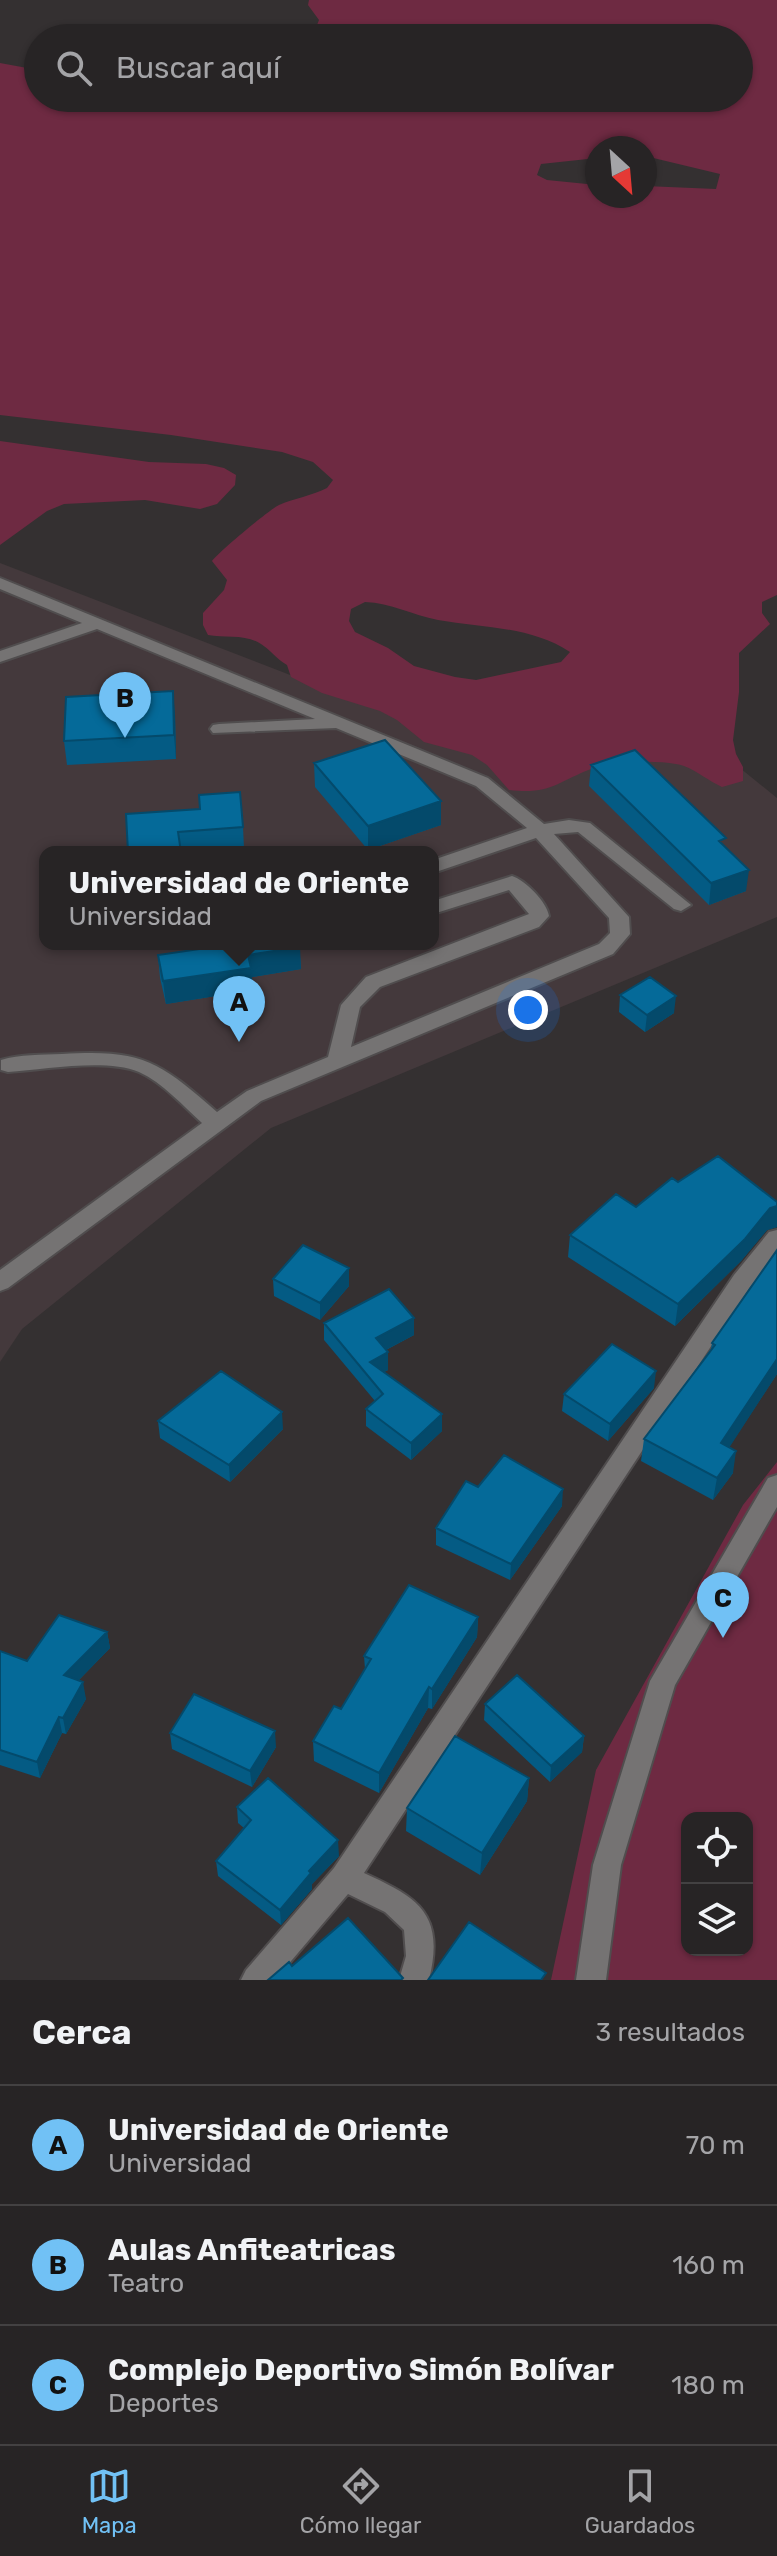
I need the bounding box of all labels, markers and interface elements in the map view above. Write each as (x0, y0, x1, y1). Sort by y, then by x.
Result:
search box (24, 24, 753, 112)
icon: search (52, 46, 96, 90)
text: Buscar aquí (116, 50, 280, 86)
north arrow (585, 136, 657, 208)
pin: B (99, 672, 151, 738)
popup (39, 846, 439, 950)
text: Universidad de Oriente (69, 865, 409, 901)
text: Universidad (69, 901, 212, 932)
pin: A (213, 976, 265, 1042)
your location (508, 990, 548, 1030)
pin: C (697, 1572, 749, 1638)
map controls (681, 1812, 753, 1956)
button: locate (681, 1812, 753, 1884)
button: layers (681, 1884, 753, 1956)
text: Cerca (32, 2012, 131, 2053)
text: 3 resultados (595, 2017, 745, 2048)
text: Universidad de Oriente (108, 2112, 449, 2148)
text: A (49, 2130, 67, 2161)
text: 70 m (686, 2130, 745, 2161)
text: Universidad (108, 2148, 251, 2179)
text: Aulas Anfiteatricas (108, 2232, 396, 2268)
text: B (49, 2250, 67, 2281)
text: 160 m (672, 2250, 745, 2281)
text: Teatro (108, 2268, 184, 2299)
text: Complejo Deportivo Simón Bolívar (108, 2352, 614, 2388)
text: C (49, 2370, 67, 2401)
text: 180 m (671, 2370, 745, 2401)
text: Deportes (108, 2388, 219, 2419)
tab: Mapa (82, 2464, 137, 2539)
tab: Cómo llegar (300, 2464, 421, 2539)
tab: Guardados (585, 2464, 695, 2539)

